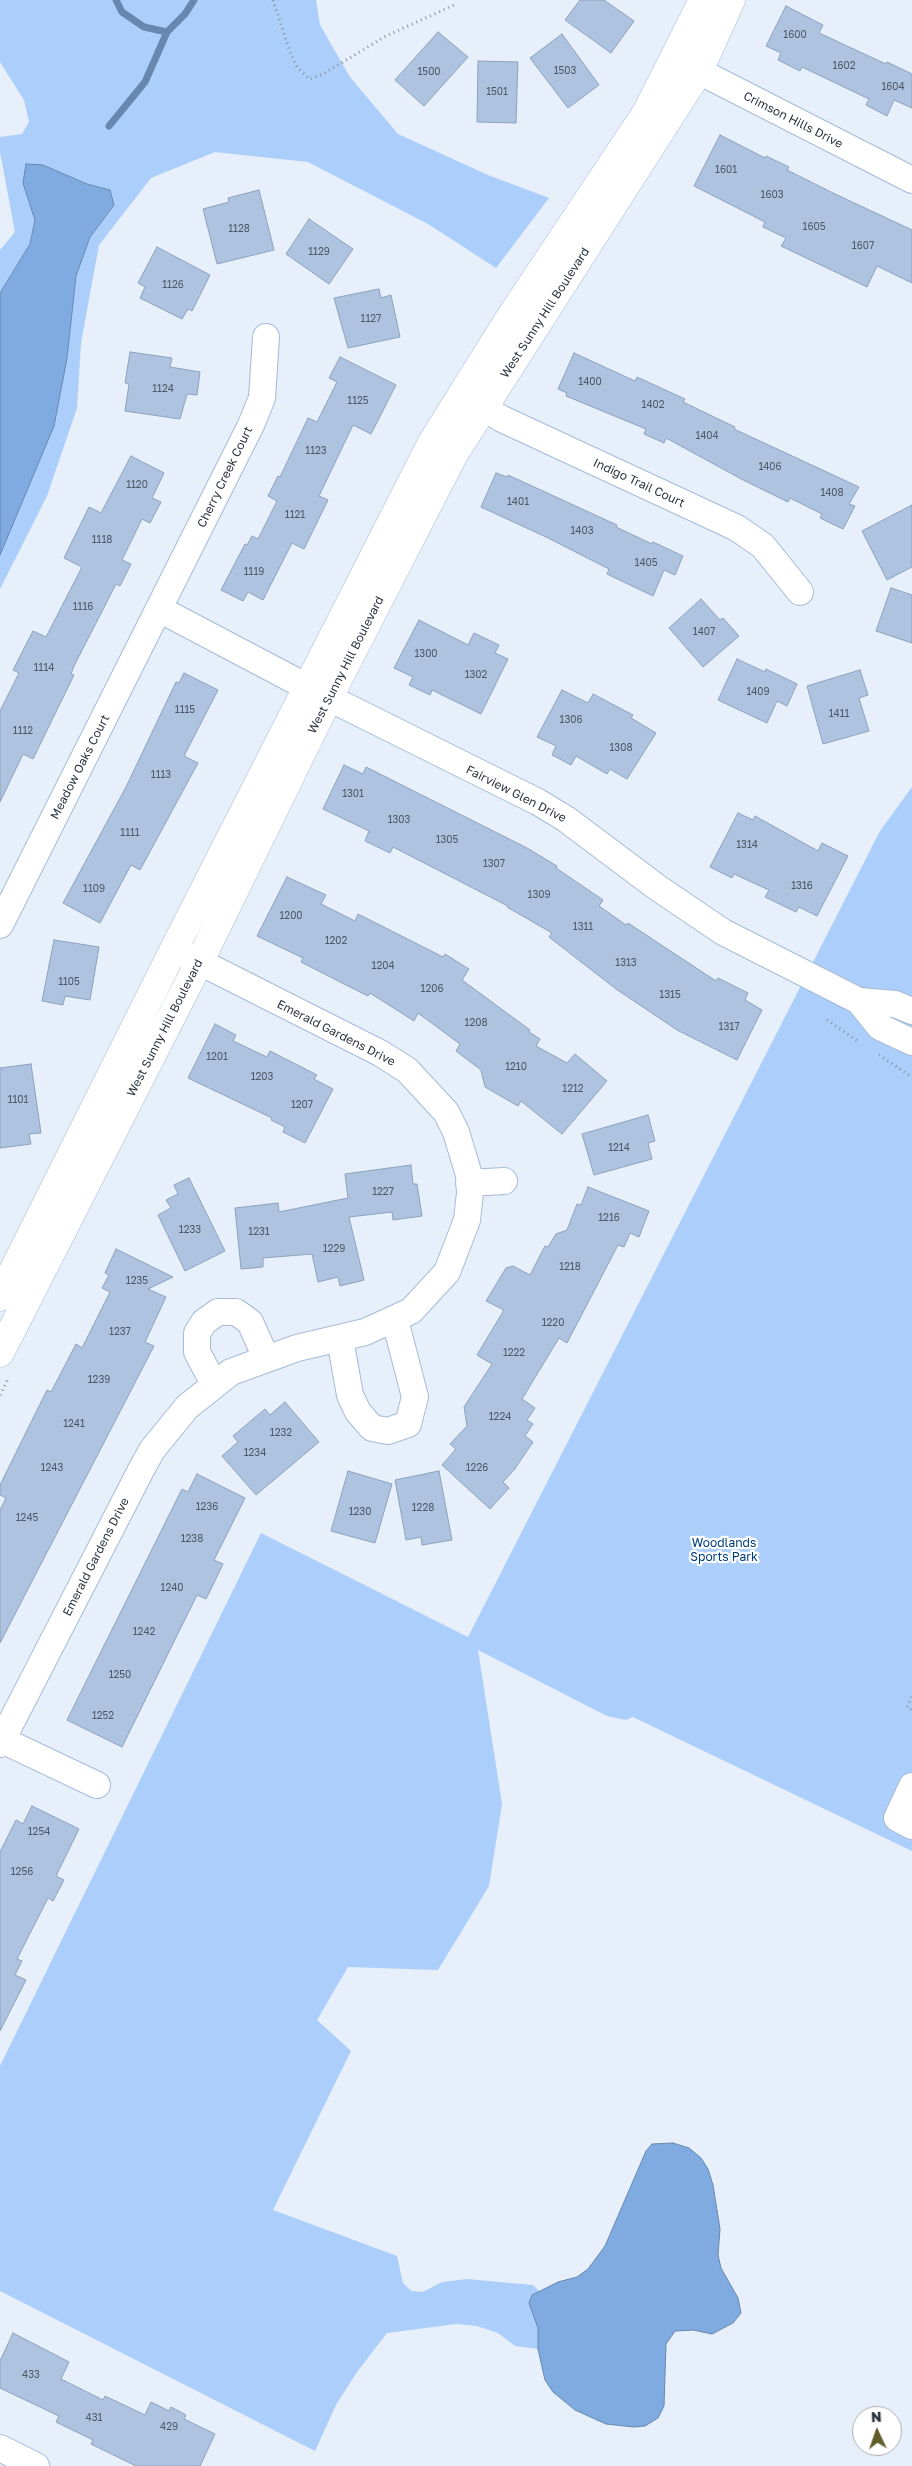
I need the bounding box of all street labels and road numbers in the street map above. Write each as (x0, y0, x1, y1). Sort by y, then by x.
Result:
street label: Crimson Hills Drive (741, 89, 845, 151)
street label: West Sunny Hill Boulevard (497, 245, 593, 381)
street label: Cherry Creek Court (194, 424, 256, 530)
street label: Indigo Trail Court (591, 455, 687, 511)
street label: West Sunny Hill Boulevard (305, 594, 387, 736)
street label: Meadow Oaks Court (47, 712, 113, 822)
street label: Fairview Glen Drive (463, 762, 569, 826)
street label: West Sunny Hill Boulevard (124, 957, 206, 1099)
street label: Emerald Gardens Drive (274, 997, 398, 1069)
street label: Emerald Gardens Drive (60, 1495, 132, 1619)

